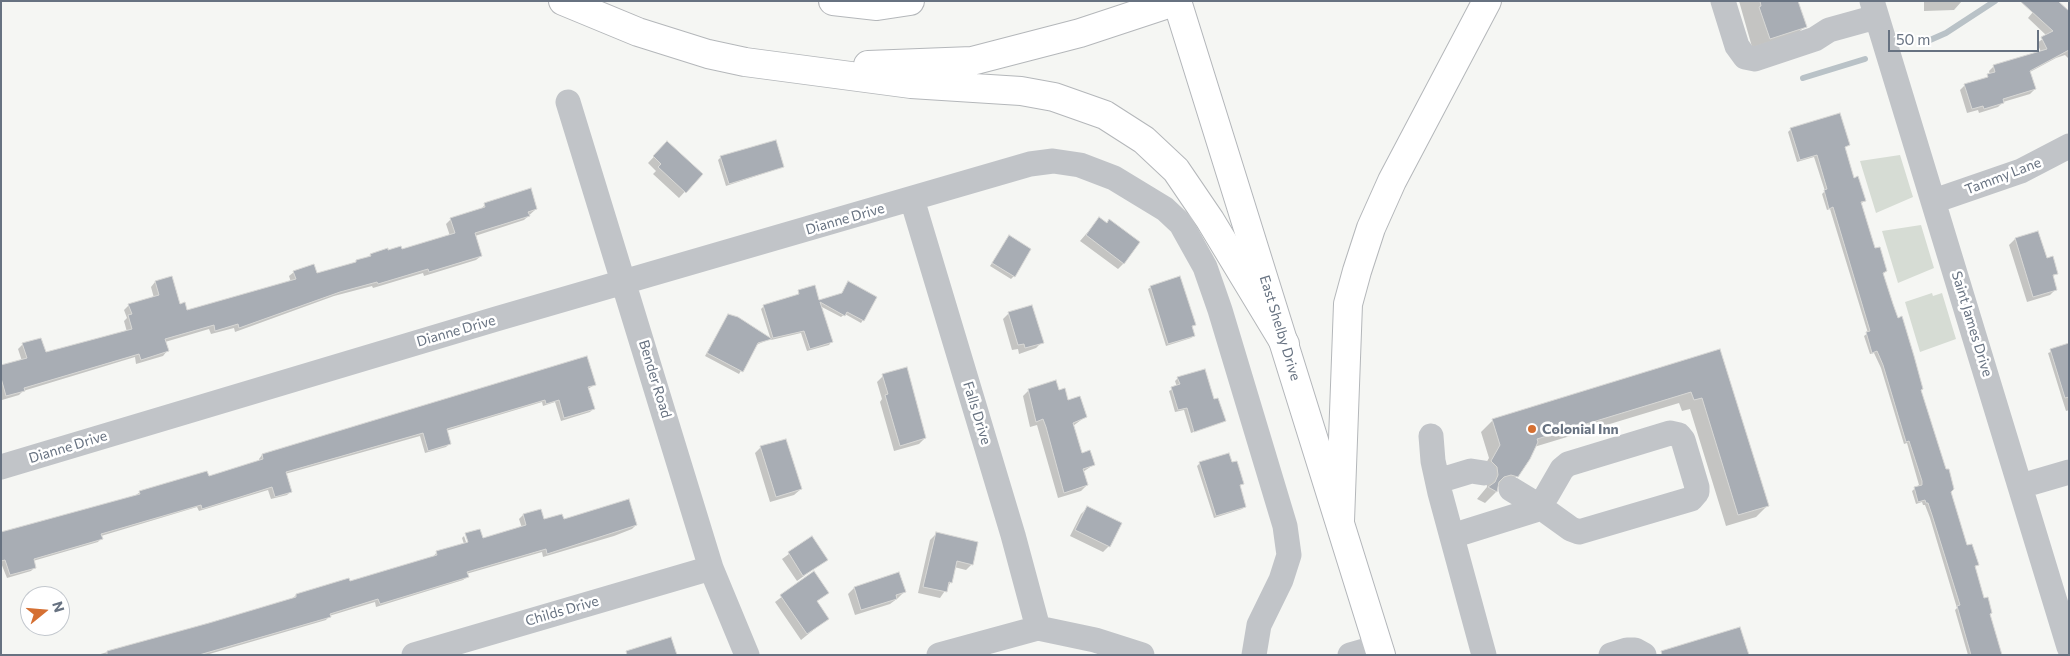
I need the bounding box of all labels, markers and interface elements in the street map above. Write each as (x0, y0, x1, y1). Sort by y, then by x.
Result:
scale bar (1890, 20, 2041, 52)
text: 50 m (1896, 30, 1930, 48)
street label: Tammy Lane (1963, 154, 2043, 198)
street label: Dianne Drive (804, 200, 886, 238)
street label: Saint James Drive (1948, 269, 1996, 379)
street label: East Shelby Drive (1256, 273, 1304, 383)
street label: Dianne Drive (415, 312, 497, 350)
street label: Bender Road (635, 338, 675, 420)
street label: Falls Drive (959, 379, 995, 447)
place label: Colonial Inn (1542, 421, 1619, 437)
marker: Colonial Inn (1526, 423, 1538, 435)
street label: Dianne Drive (27, 427, 109, 467)
north arrow (20, 586, 70, 636)
street label: Childs Drive (523, 592, 601, 630)
text: N (49, 599, 69, 614)

